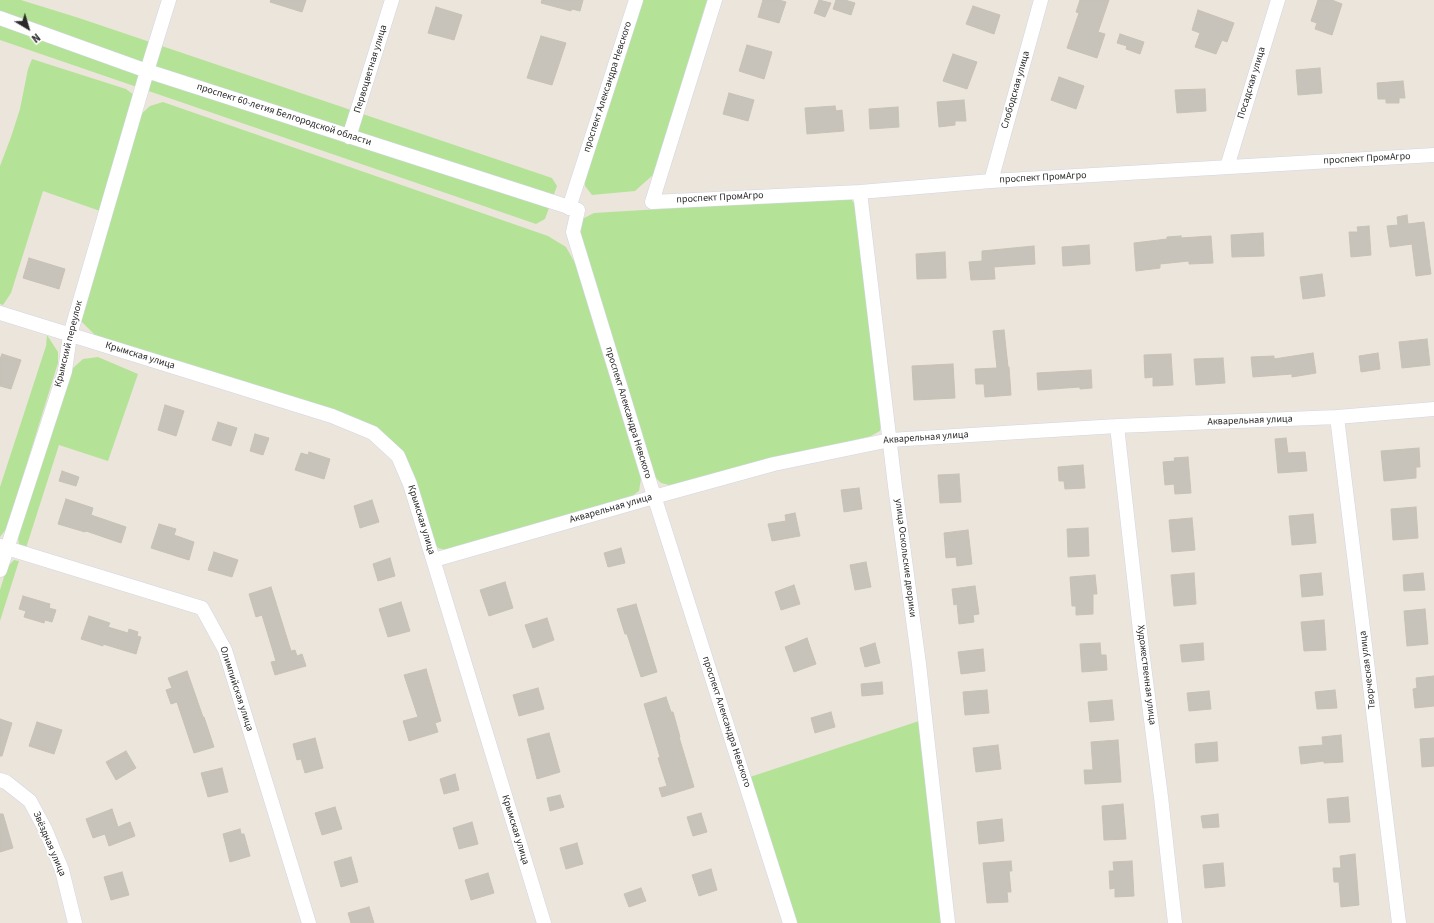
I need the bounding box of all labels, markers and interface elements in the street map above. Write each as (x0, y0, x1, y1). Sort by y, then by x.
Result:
north arrow (8, 8, 48, 48)
street label: проспект Александра Невского (581, 20, 635, 154)
street label: Первоцветная улица (352, 23, 390, 115)
text: N (28, 30, 43, 46)
street label: Посадская улица (1235, 46, 1269, 120)
street label: Слободская улица (999, 50, 1033, 130)
street label: проспект 60-летия Белгородской области (195, 81, 373, 149)
street label: проспект ПромАгро (1323, 151, 1411, 167)
street label: проспект ПромАгро (999, 170, 1087, 186)
street label: проспект ПромАгро (676, 190, 764, 206)
street label: Крымский переулок (52, 300, 86, 388)
street label: Крымская улица (104, 340, 176, 372)
street label: проспект Александра Невского (602, 346, 654, 480)
street label: Акварельная улица (1207, 414, 1293, 428)
street label: Акварельная улица (883, 429, 969, 447)
street label: Крымская улица (405, 484, 437, 556)
street label: Акварельная улица (568, 491, 654, 527)
street label: улица Оскольские дворики (892, 498, 918, 618)
street label: Художественная улица (1134, 624, 1158, 726)
street label: Творческая улица (1357, 630, 1379, 710)
street label: Олимпийская улица (217, 645, 255, 733)
street label: проспект Александра Невского (699, 655, 753, 789)
street label: Крымская улица (499, 794, 531, 866)
street label: Звёздная улица (30, 810, 68, 878)

